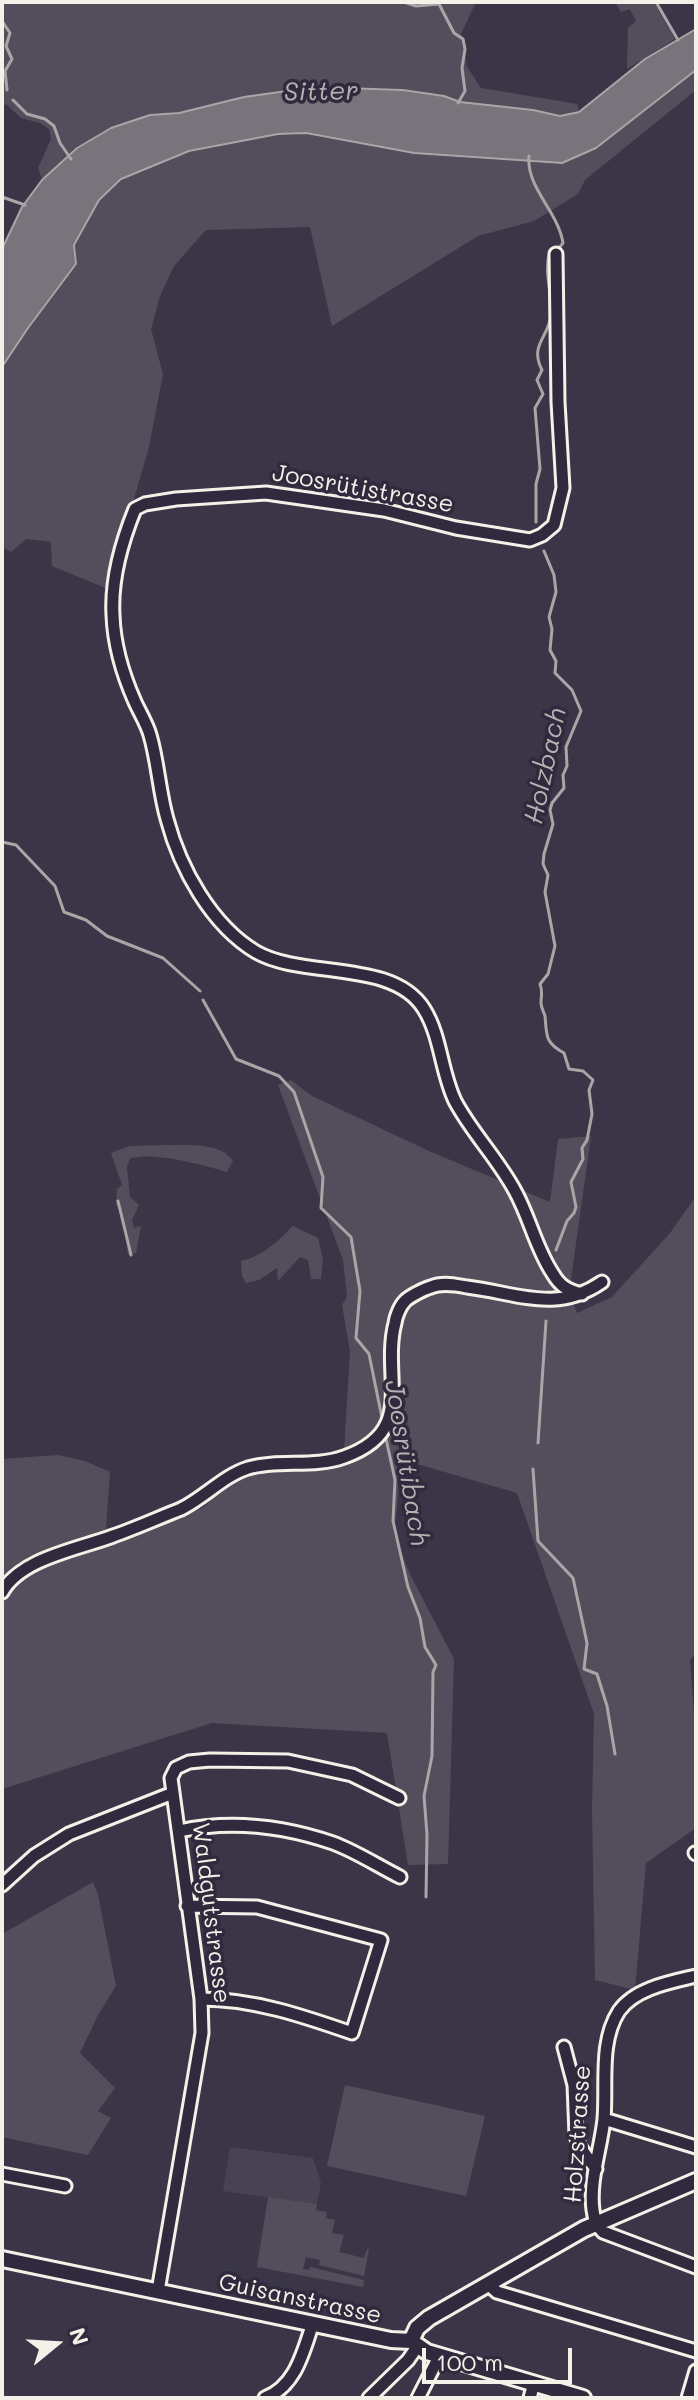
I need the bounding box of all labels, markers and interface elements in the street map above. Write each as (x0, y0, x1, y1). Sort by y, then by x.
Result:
water label: Sitter (283, 76, 359, 108)
street label: Joosrütistrasse (270, 459, 456, 519)
water label: Holzbach (519, 705, 573, 827)
water label: Joosrütibach (378, 1378, 434, 1548)
street label: Waldgutstrasse (186, 1821, 236, 2005)
street label: Holzstrasse (559, 2064, 597, 2204)
street label: Guisanstrasse (216, 2268, 384, 2330)
north arrow (16, 2304, 96, 2384)
text: N (63, 2324, 96, 2349)
scale bar (426, 2332, 576, 2382)
text: 100 m (436, 2346, 503, 2377)

